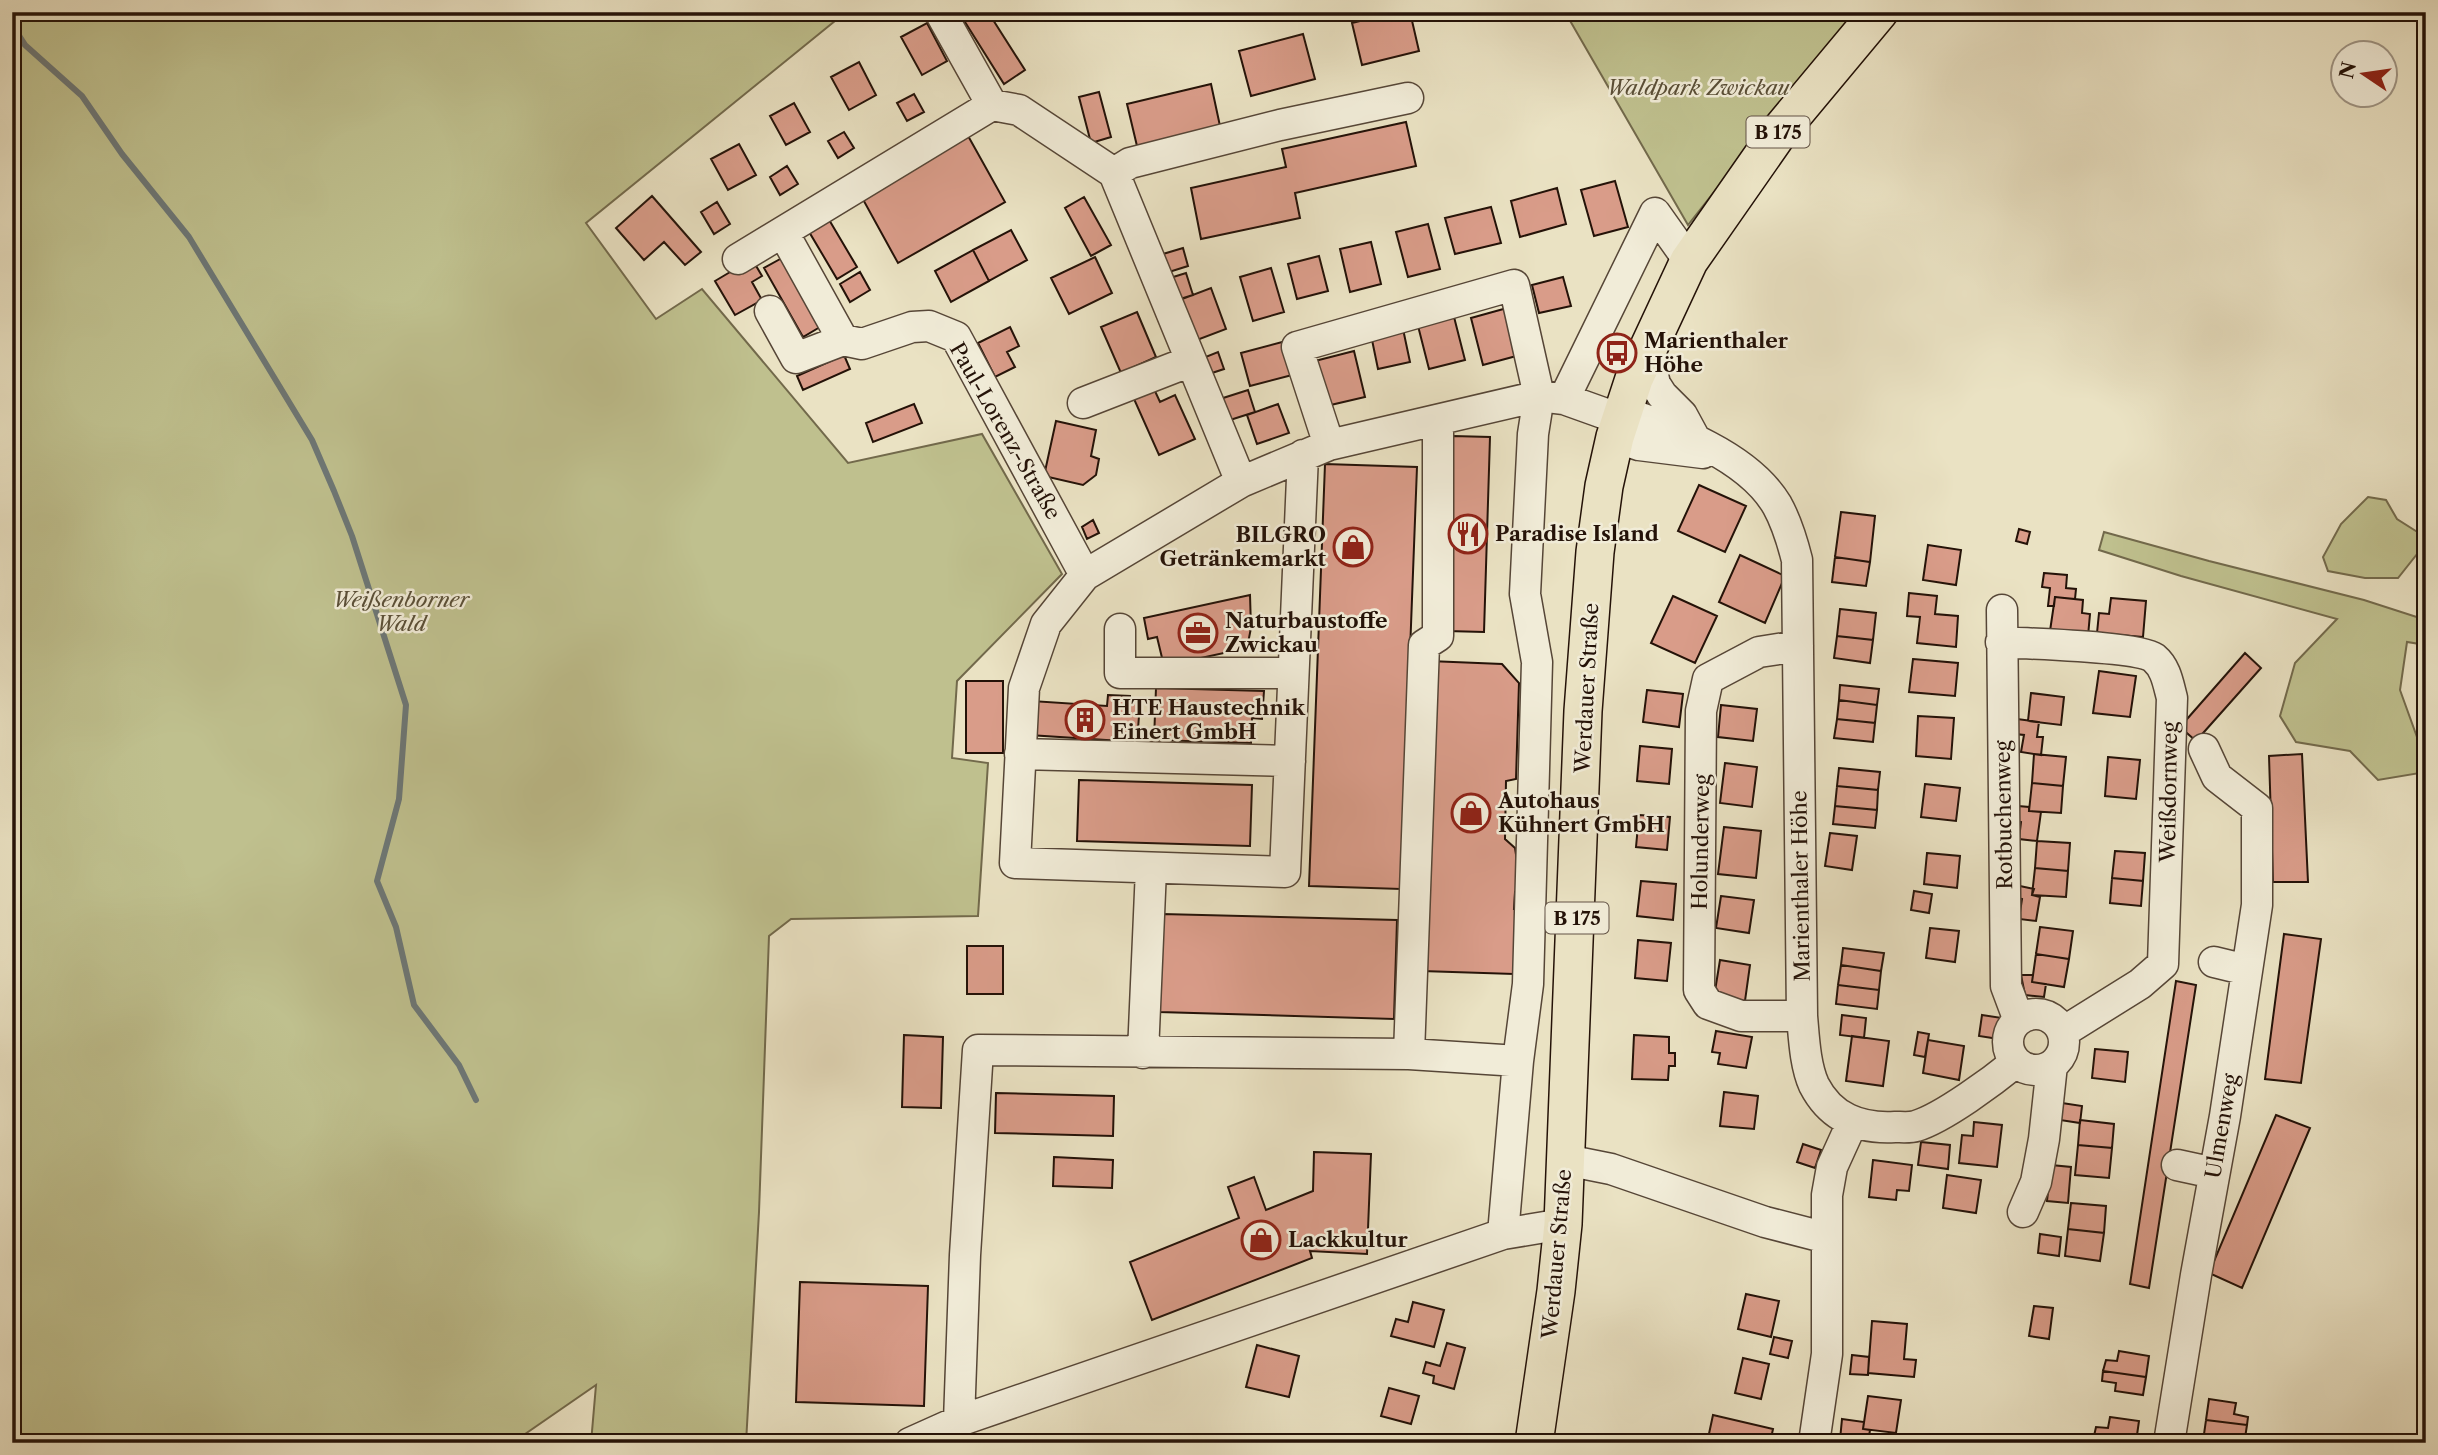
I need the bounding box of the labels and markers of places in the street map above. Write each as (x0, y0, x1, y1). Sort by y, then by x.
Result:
place label: Marienthaler Höhe (1644, 328, 1789, 377)
bus stop icon: Marienthaler Höhe (1596, 332, 1638, 374)
restaurant icon: Paradise Island (1447, 513, 1489, 555)
place label: Paradise Island (1495, 521, 1659, 546)
place label: BILGRO Getränkemarkt (1159, 522, 1327, 571)
shop icon: BILGRO Getränkemarkt (1332, 526, 1374, 568)
place label: Naturbaustoffe Zwickau (1225, 608, 1388, 657)
office icon: Naturbaustoffe Zwickau (1177, 612, 1219, 654)
place label: HTE Haustechnik Einert GmbH (1112, 695, 1306, 744)
building icon: HTE Haustechnik Einert GmbH (1064, 699, 1106, 741)
place label: Autohaus Kühnert GmbH (1497, 788, 1665, 837)
shop icon: Autohaus Kühnert GmbH (1450, 792, 1492, 834)
shop icon: Lackkultur (1240, 1219, 1282, 1261)
place label: Lackkultur (1288, 1227, 1409, 1252)

